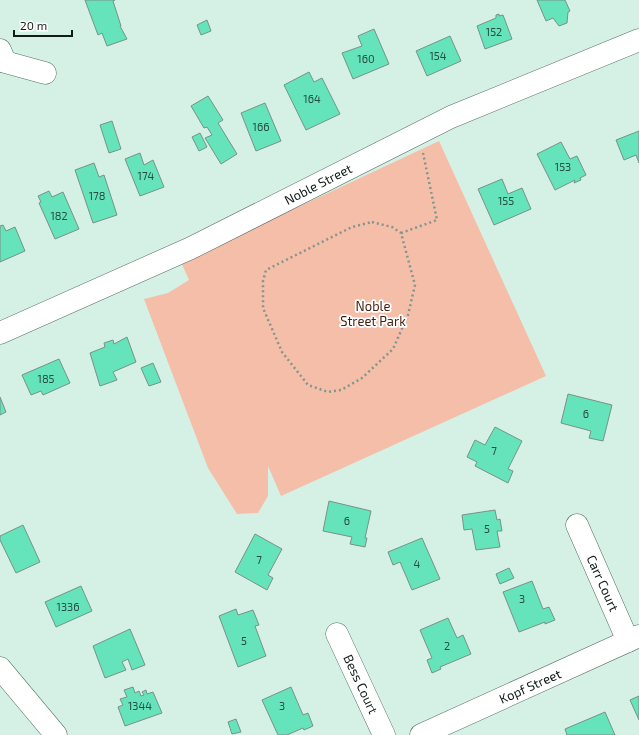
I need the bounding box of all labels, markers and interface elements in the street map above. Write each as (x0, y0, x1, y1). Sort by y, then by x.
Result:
scale bar (14, 12, 72, 38)
text: 20 m (20, 18, 47, 32)
house number: 152 (486, 25, 502, 38)
house number: 154 (429, 49, 447, 62)
house number: 160 (357, 52, 375, 65)
house number: 164 (303, 92, 321, 105)
house number: 166 (253, 120, 269, 133)
street label: Noble Street (281, 160, 355, 208)
house number: 153 (555, 160, 571, 173)
house number: 174 (138, 169, 155, 182)
house number: 178 (89, 189, 105, 202)
house number: 155 (498, 194, 514, 207)
house number: 182 (50, 209, 68, 222)
park label: Noble Street Park (340, 298, 406, 329)
house number: 185 (38, 372, 55, 385)
house number: 6 (583, 407, 589, 420)
house number: 7 (491, 444, 497, 457)
house number: 6 (344, 514, 350, 527)
house number: 5 (484, 522, 490, 535)
street label: Carr Court (583, 552, 623, 614)
house number: 7 (256, 553, 262, 566)
house number: 4 (414, 557, 421, 570)
house number: 3 (519, 592, 525, 605)
house number: 1336 (57, 600, 79, 613)
house number: 5 (241, 634, 247, 647)
house number: 2 (444, 639, 450, 652)
street label: Bess Court (340, 652, 382, 716)
street label: Kopf Street (497, 665, 564, 707)
house number: 1344 (128, 699, 152, 712)
house number: 3 (279, 699, 285, 712)

